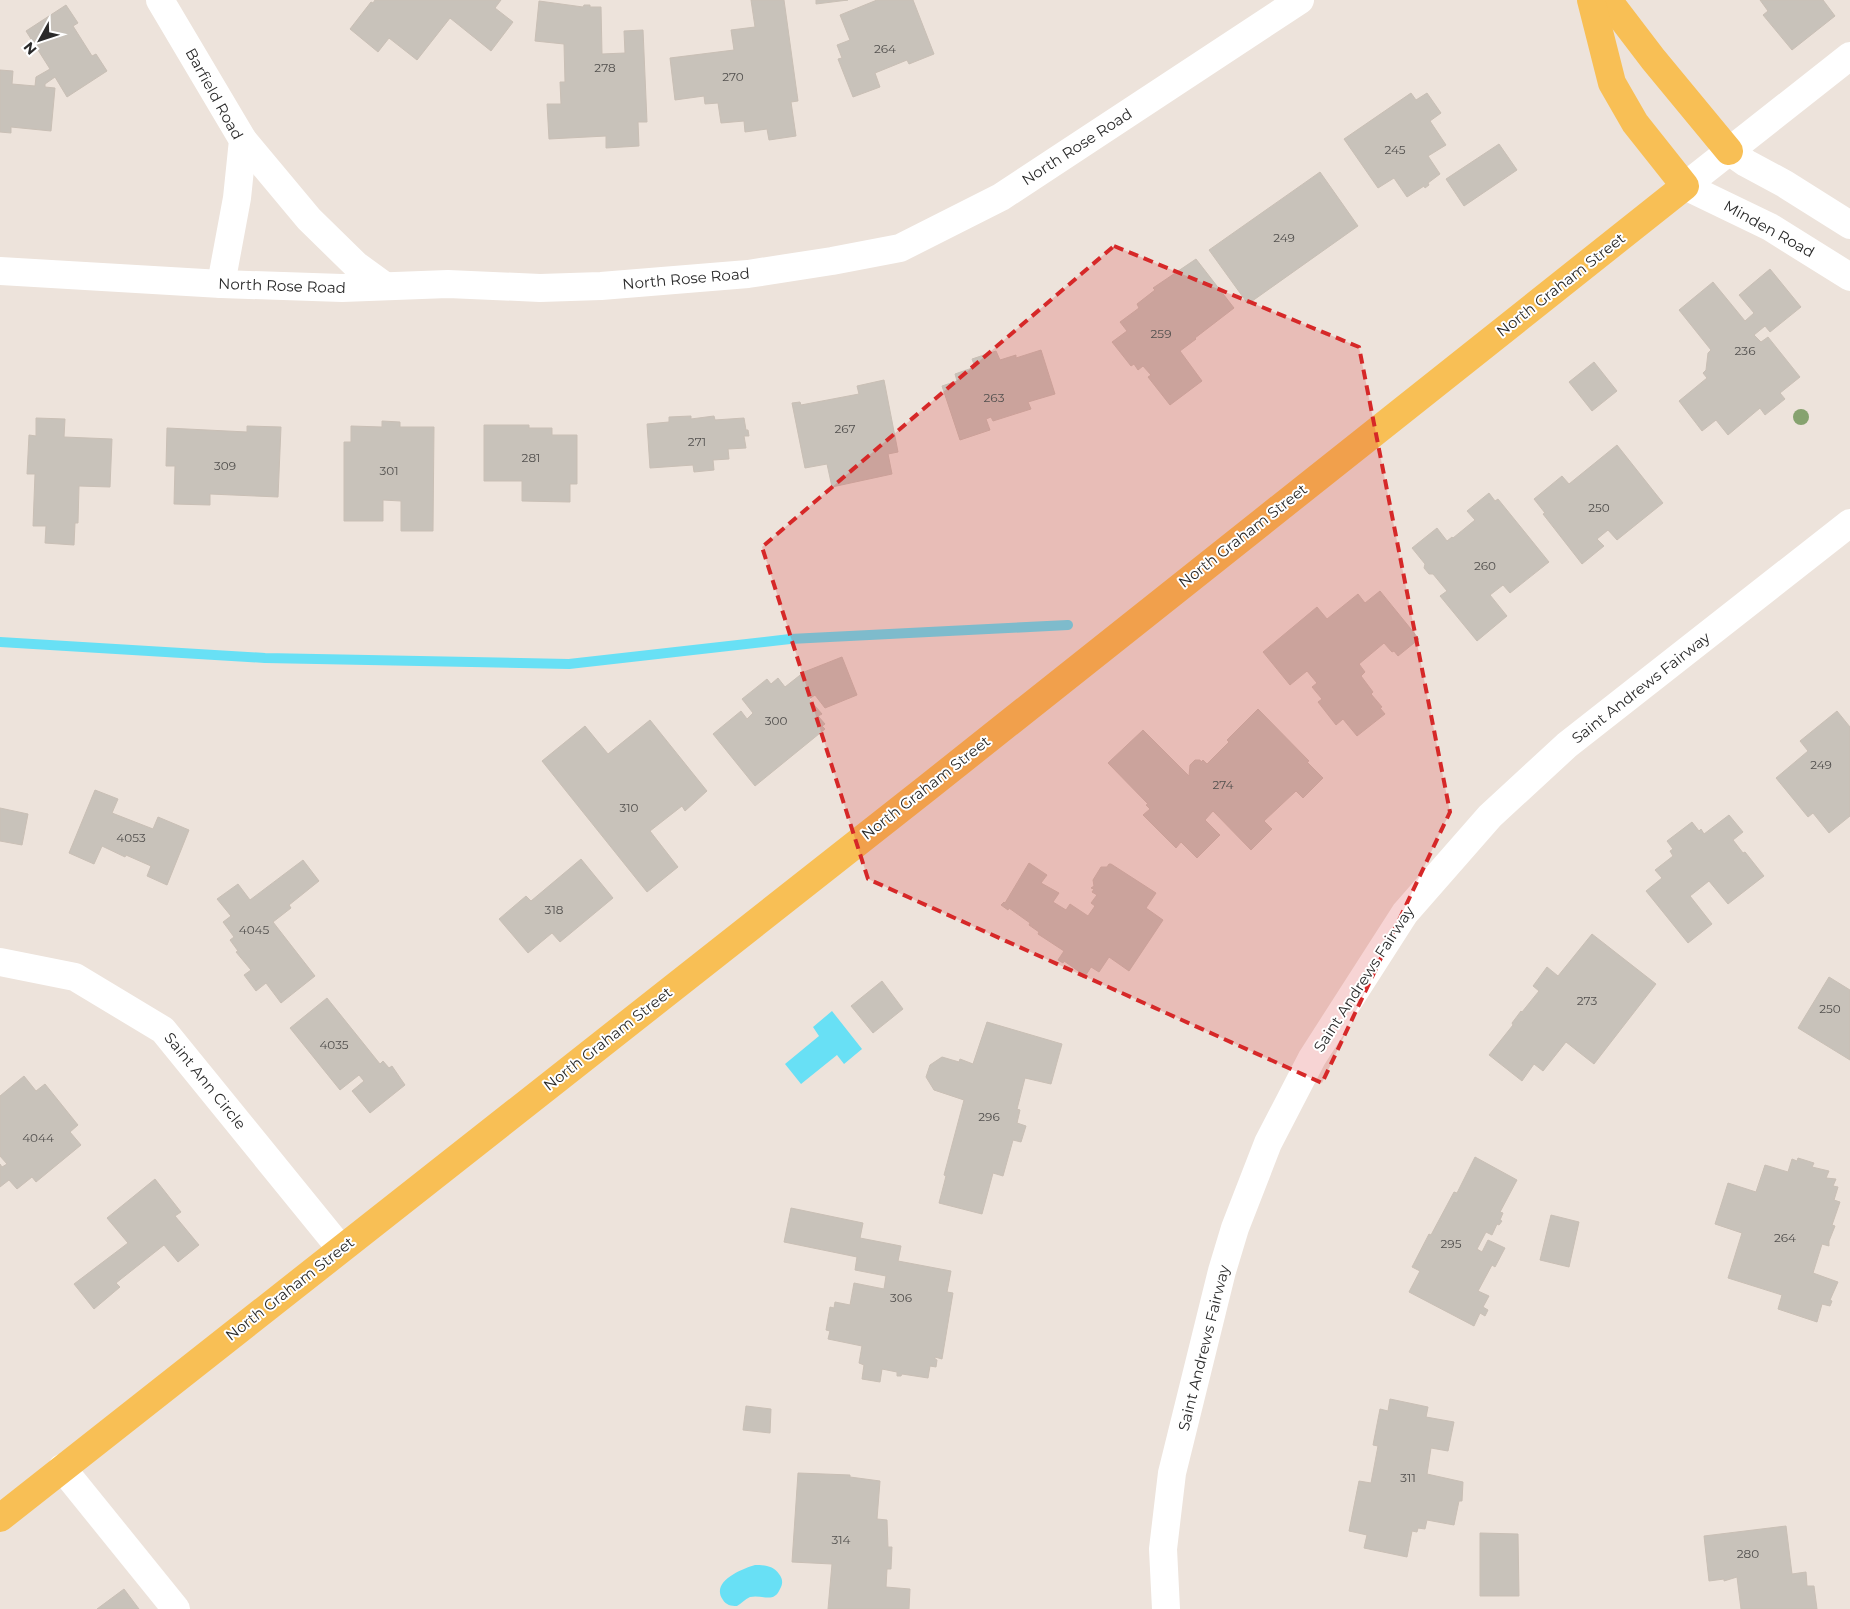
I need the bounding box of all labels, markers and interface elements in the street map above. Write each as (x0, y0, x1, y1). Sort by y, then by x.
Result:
north arrow (15, 15, 65, 65)
text: N (20, 38, 41, 58)
house number: 264 (874, 41, 896, 56)
street label: Barfield Road (181, 45, 247, 143)
house number: 278 (594, 60, 616, 75)
house number: 270 (722, 69, 744, 84)
street label: North Rose Road (1018, 104, 1135, 189)
house number: 245 (1384, 142, 1406, 157)
street label: Minden Road (1720, 196, 1818, 261)
street label: North Graham Street (1493, 228, 1629, 341)
house number: 249 (1273, 230, 1295, 245)
street label: North Rose Road (621, 263, 750, 294)
street label: North Rose Road (218, 274, 346, 297)
house number: 259 (1151, 326, 1171, 341)
house number: 236 (1735, 343, 1755, 358)
house number: 263 (984, 390, 1005, 405)
house number: 267 (834, 421, 856, 436)
house number: 271 (688, 434, 706, 449)
house number: 281 (522, 450, 540, 465)
house number: 309 (214, 458, 236, 473)
house number: 301 (379, 463, 399, 478)
street label: North Graham Street (1175, 479, 1311, 592)
house number: 250 (1588, 500, 1610, 515)
house number: 260 (1474, 558, 1496, 573)
street label: Saint Andrews Fairway (1568, 627, 1714, 748)
house number: 300 (765, 713, 787, 728)
street label: North Graham Street (858, 731, 994, 844)
house number: 249 (1810, 757, 1832, 772)
house number: 274 (1212, 777, 1234, 792)
house number: 310 (619, 800, 639, 815)
house number: 4053 (116, 830, 146, 845)
street label: Saint Andrews Fairway (1309, 901, 1418, 1055)
house number: 318 (545, 902, 564, 917)
house number: 4045 (239, 922, 269, 937)
street label: North Graham Street (540, 982, 676, 1095)
house number: 273 (1577, 993, 1597, 1008)
house number: 250 (1819, 1001, 1841, 1016)
street label: Saint Ann Circle (161, 1028, 250, 1133)
house number: 4035 (319, 1037, 349, 1052)
house number: 296 (978, 1109, 1000, 1124)
house number: 4044 (22, 1130, 54, 1145)
house number: 264 (1774, 1230, 1796, 1245)
street label: North Graham Street (222, 1232, 358, 1345)
house number: 295 (1441, 1236, 1462, 1251)
street label: Saint Andrews Fairway (1174, 1262, 1234, 1433)
house number: 306 (890, 1290, 912, 1305)
house number: 311 (1400, 1470, 1416, 1485)
house number: 314 (831, 1532, 851, 1547)
house number: 280 (1737, 1546, 1759, 1561)

